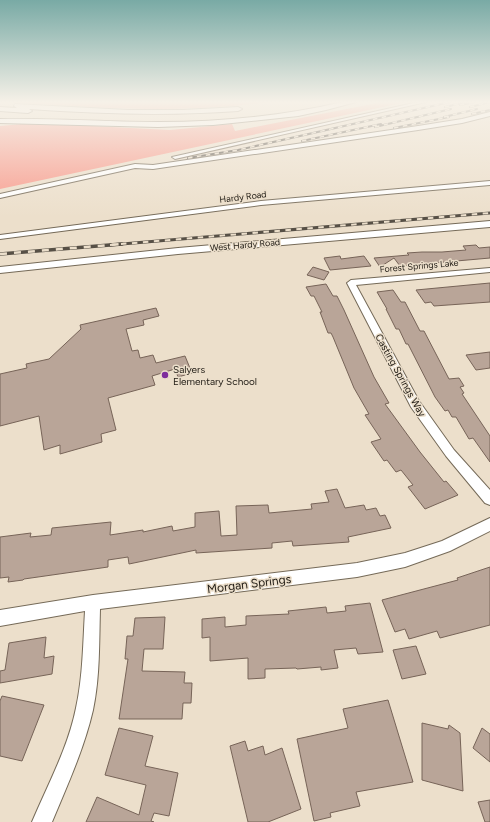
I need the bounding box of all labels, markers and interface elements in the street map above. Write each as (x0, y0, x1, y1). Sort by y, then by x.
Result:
street label: Hardy Road (219, 188, 267, 205)
street label: West Hardy Road (209, 236, 280, 253)
street label: Forest Springs Lake (379, 257, 459, 274)
street label: Casting Springs Way (372, 332, 429, 420)
place label: Salyers Elementary School (173, 363, 257, 388)
marker: Salyers Elementary School (160, 370, 170, 380)
street label: Morgan Springs (206, 572, 292, 596)

